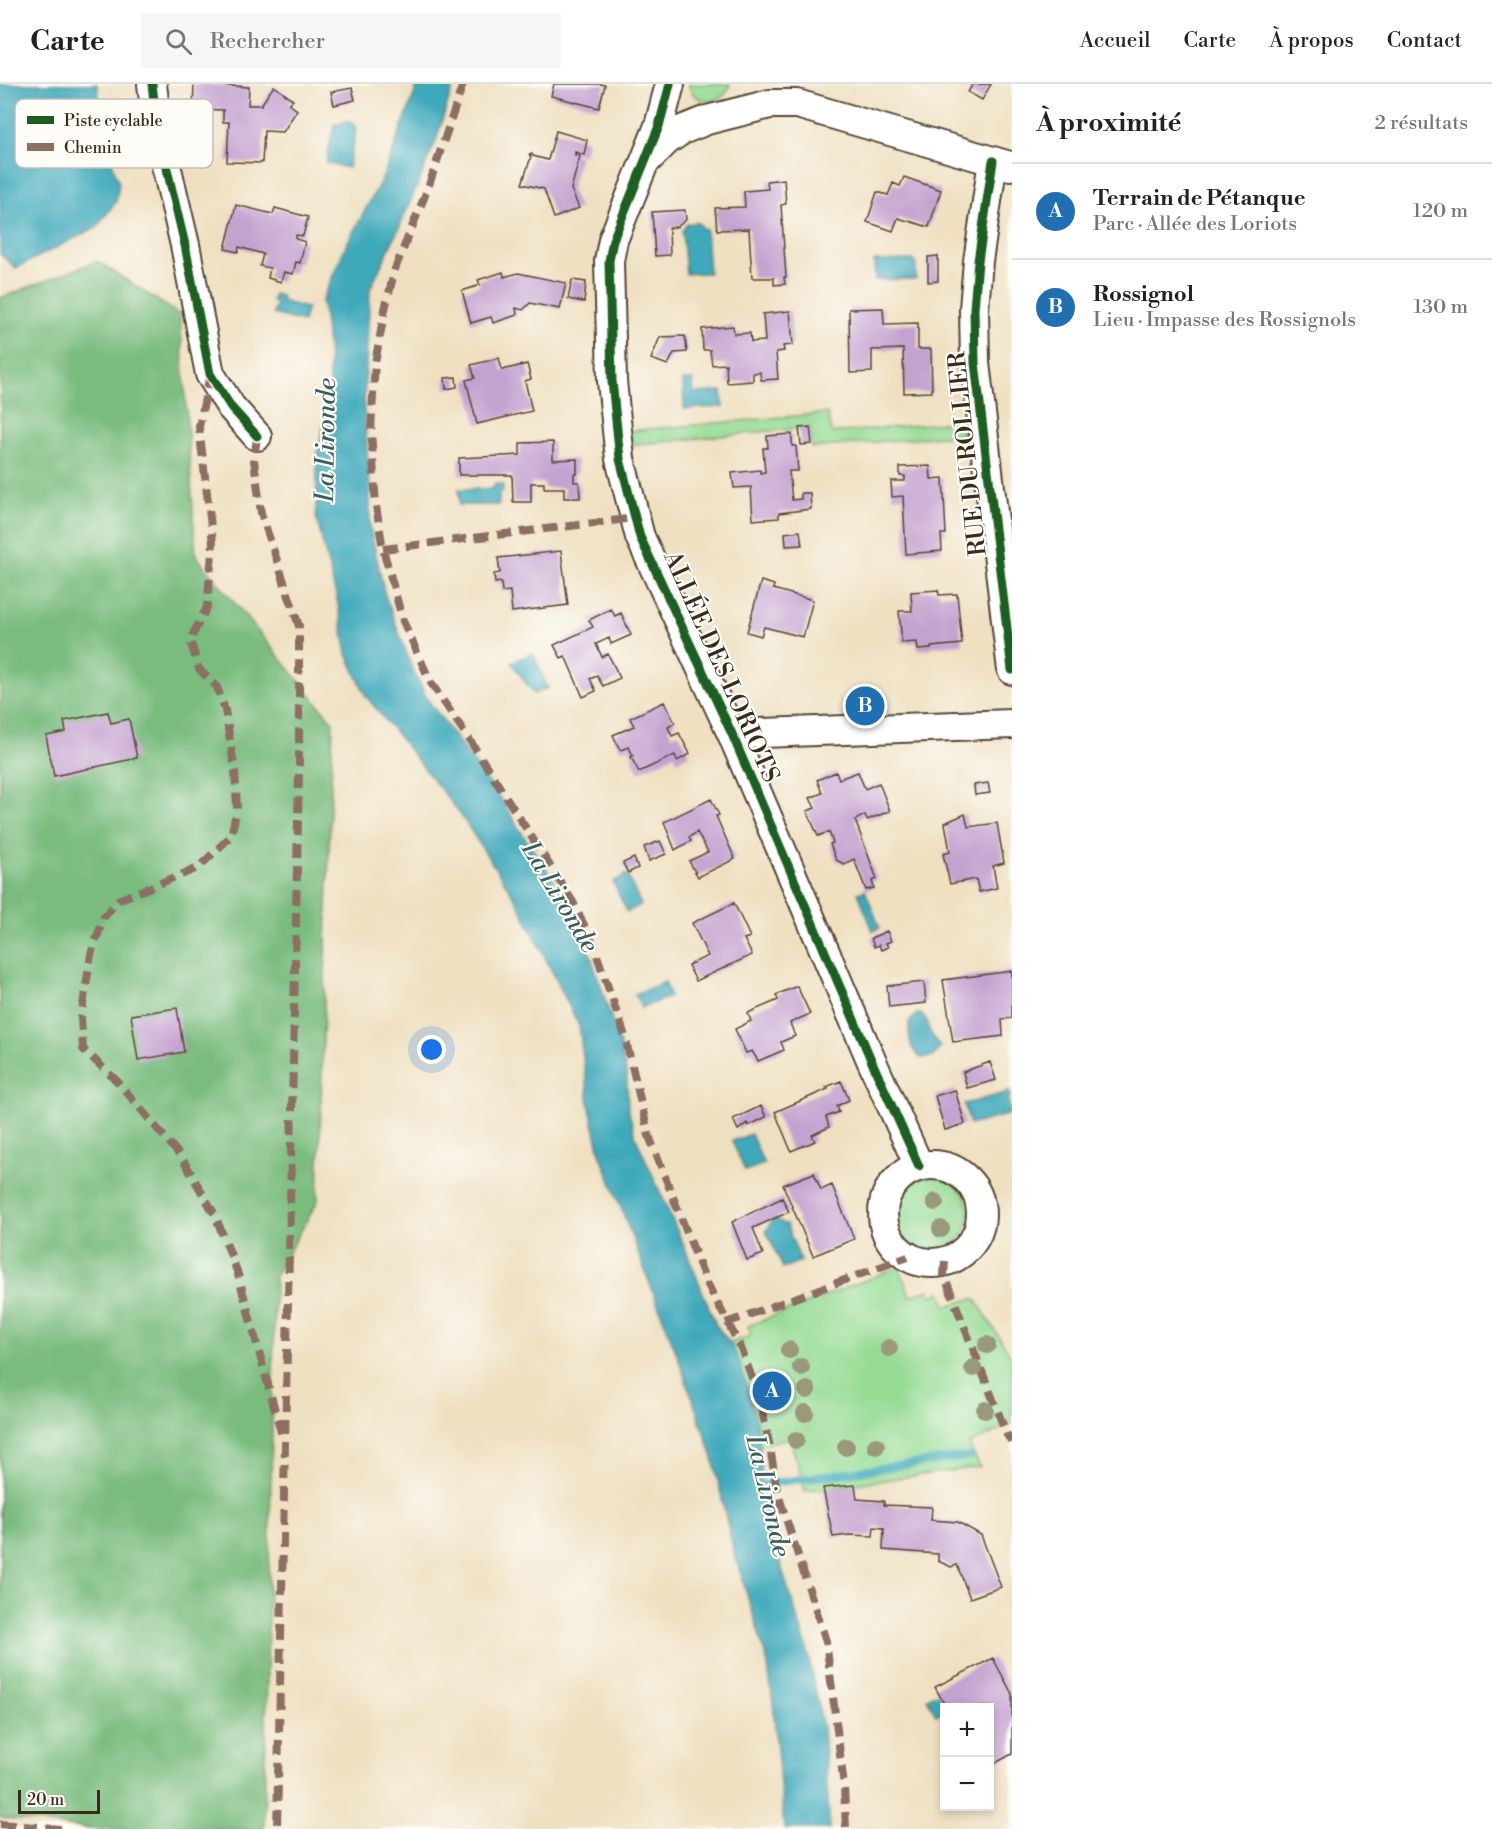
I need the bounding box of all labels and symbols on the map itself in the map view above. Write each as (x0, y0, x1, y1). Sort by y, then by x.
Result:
legend (15, 99, 213, 168)
text: Piste cyclable (64, 111, 162, 131)
text: Chemin (64, 138, 122, 158)
street label: RUE DU ROLLIER (942, 349, 994, 558)
water label: La Lironde (309, 378, 343, 503)
street label: ALLÉE DES LORIOTS (656, 545, 786, 787)
pin: B (846, 684, 884, 728)
water label: La Lironde (514, 835, 606, 958)
your location (417, 1035, 446, 1064)
pin: A (752, 1368, 792, 1414)
water label: La Lironde (738, 1431, 798, 1560)
scale bar (18, 1787, 100, 1814)

